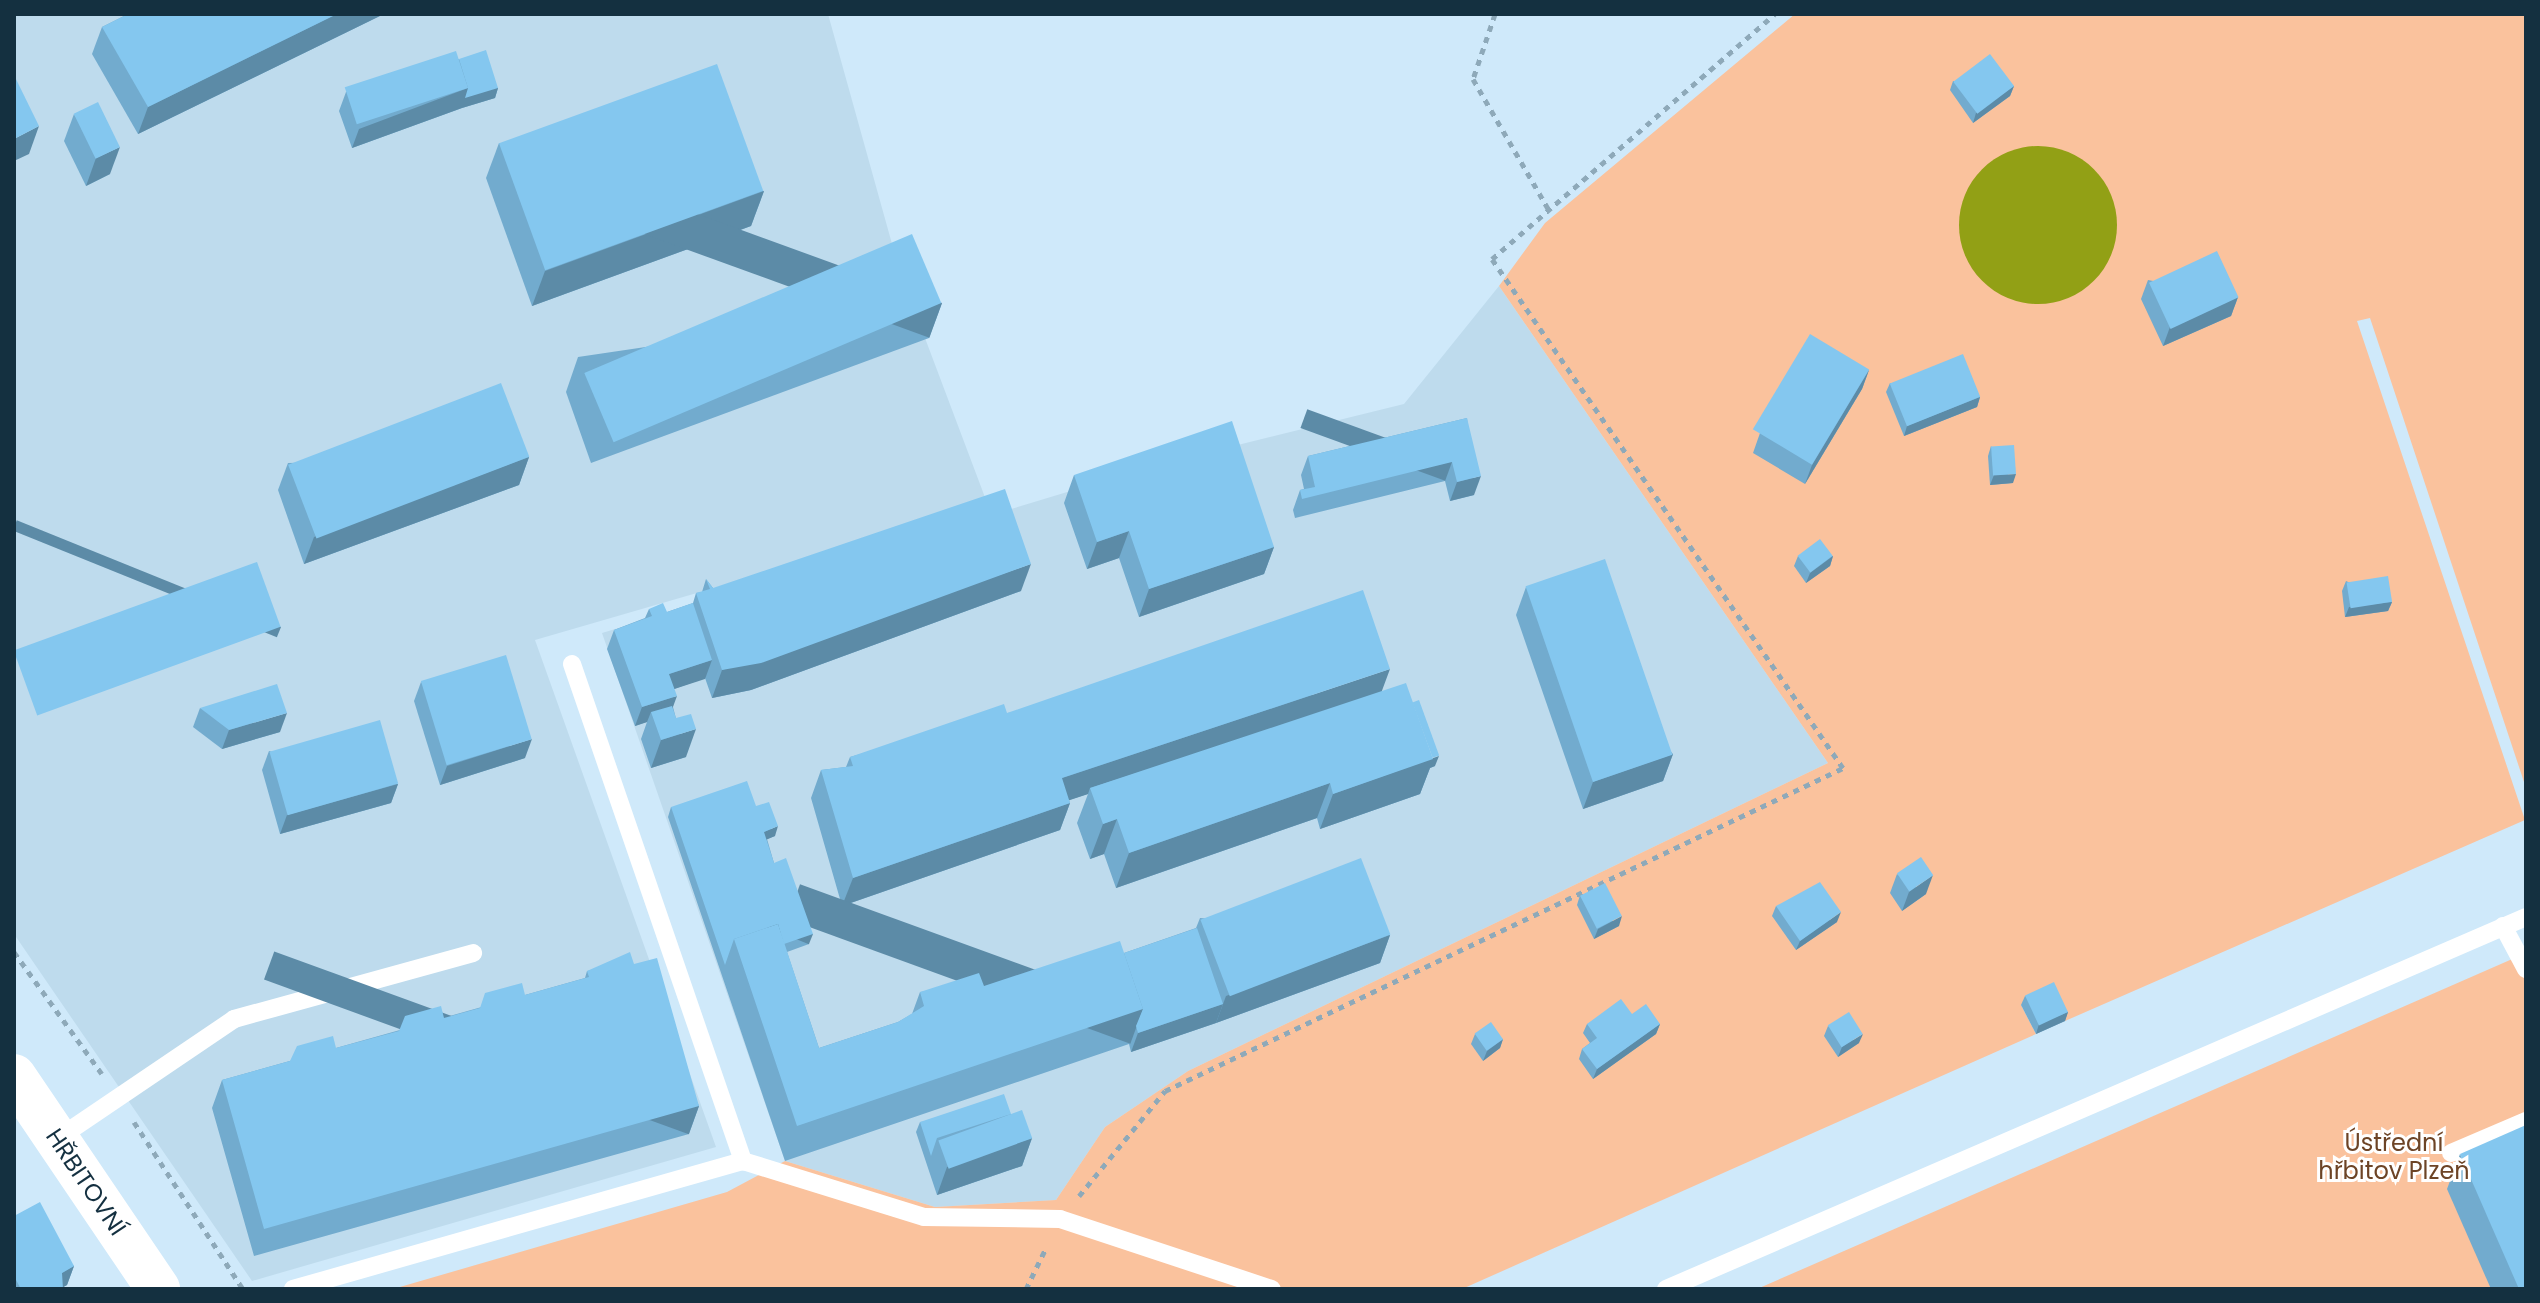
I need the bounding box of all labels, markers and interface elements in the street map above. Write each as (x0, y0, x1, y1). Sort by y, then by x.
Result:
street label: HŘBITOVNÍ (40, 1123, 132, 1241)
park label: Ústřední hřbitov Plzeň (2318, 1129, 2470, 1185)

